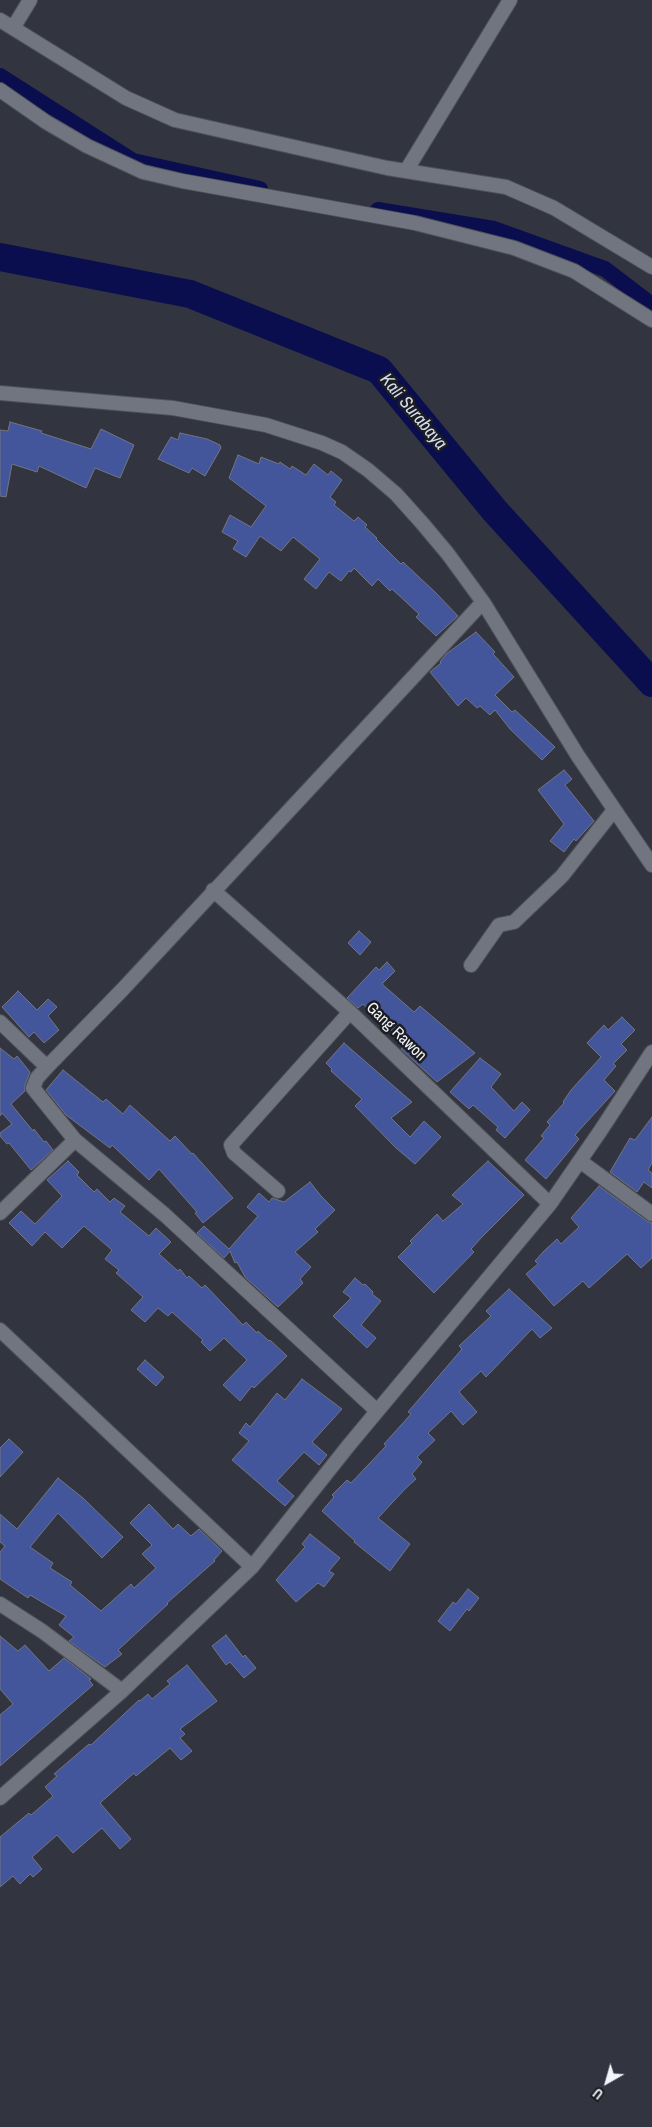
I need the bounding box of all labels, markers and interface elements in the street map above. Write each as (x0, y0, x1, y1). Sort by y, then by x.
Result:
water label: Kali Surabaya (375, 370, 451, 454)
street label: Gang Rawon (362, 998, 430, 1066)
north arrow (582, 2057, 632, 2107)
text: U (589, 2084, 607, 2103)

